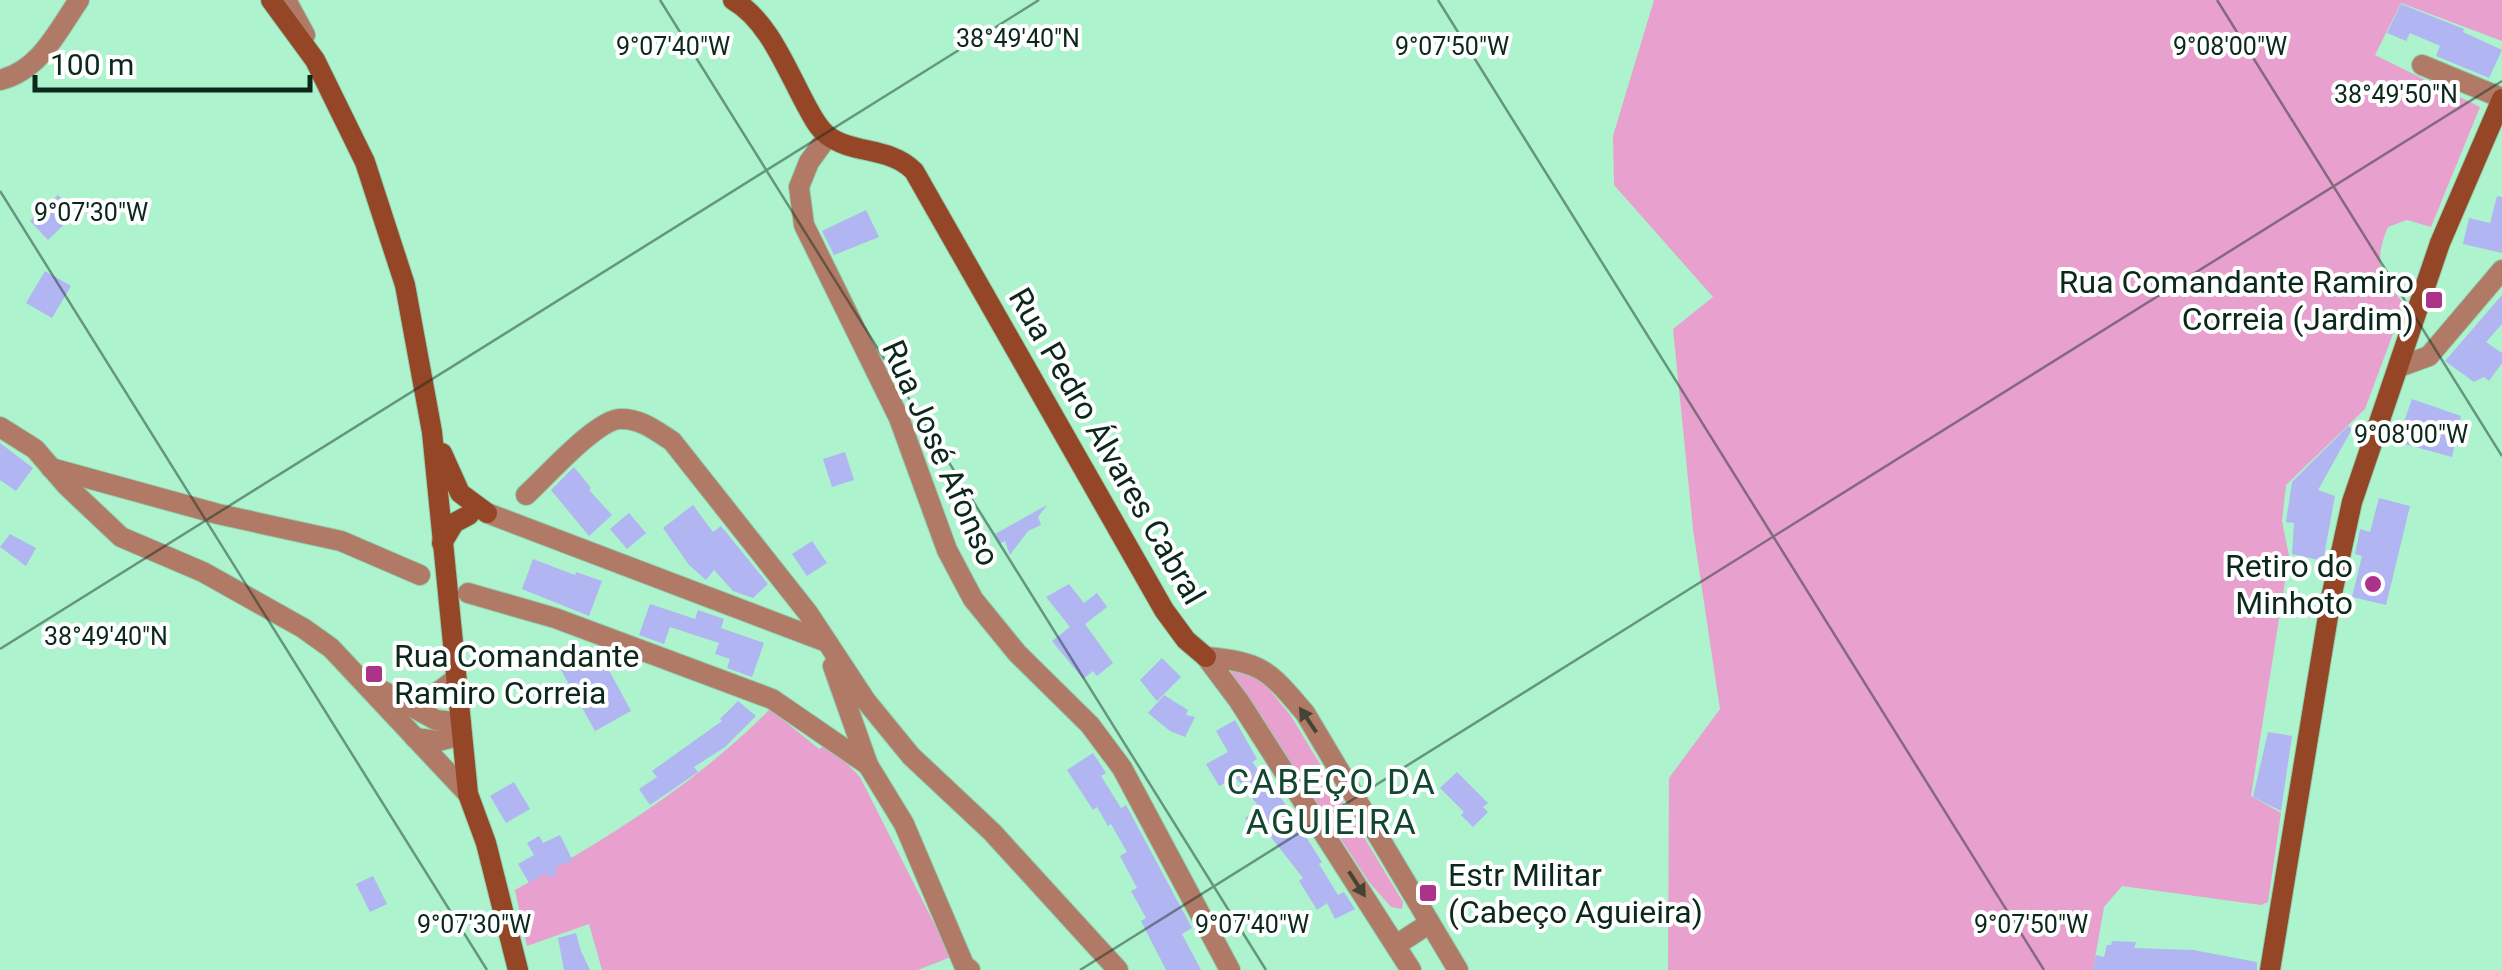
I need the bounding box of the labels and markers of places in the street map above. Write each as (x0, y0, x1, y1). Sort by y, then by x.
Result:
place label: Rua Comandante Ramiro Correia (Jardim) (2059, 263, 2414, 338)
marker: Rua Comandante Ramiro Correia (Jardim) (2423, 289, 2445, 311)
place label: Retiro do Minhoto (2225, 547, 2353, 622)
marker: Retiro do Minhoto (2362, 573, 2384, 595)
place label: Rua Comandante Ramiro Correia (394, 637, 639, 712)
marker: Rua Comandante Ramiro Correia (363, 663, 385, 685)
place label: Estr Militar (Cabeço Aguieira) (1448, 856, 1703, 931)
marker: Estr Militar (Cabeço Aguieira) (1417, 882, 1439, 904)

